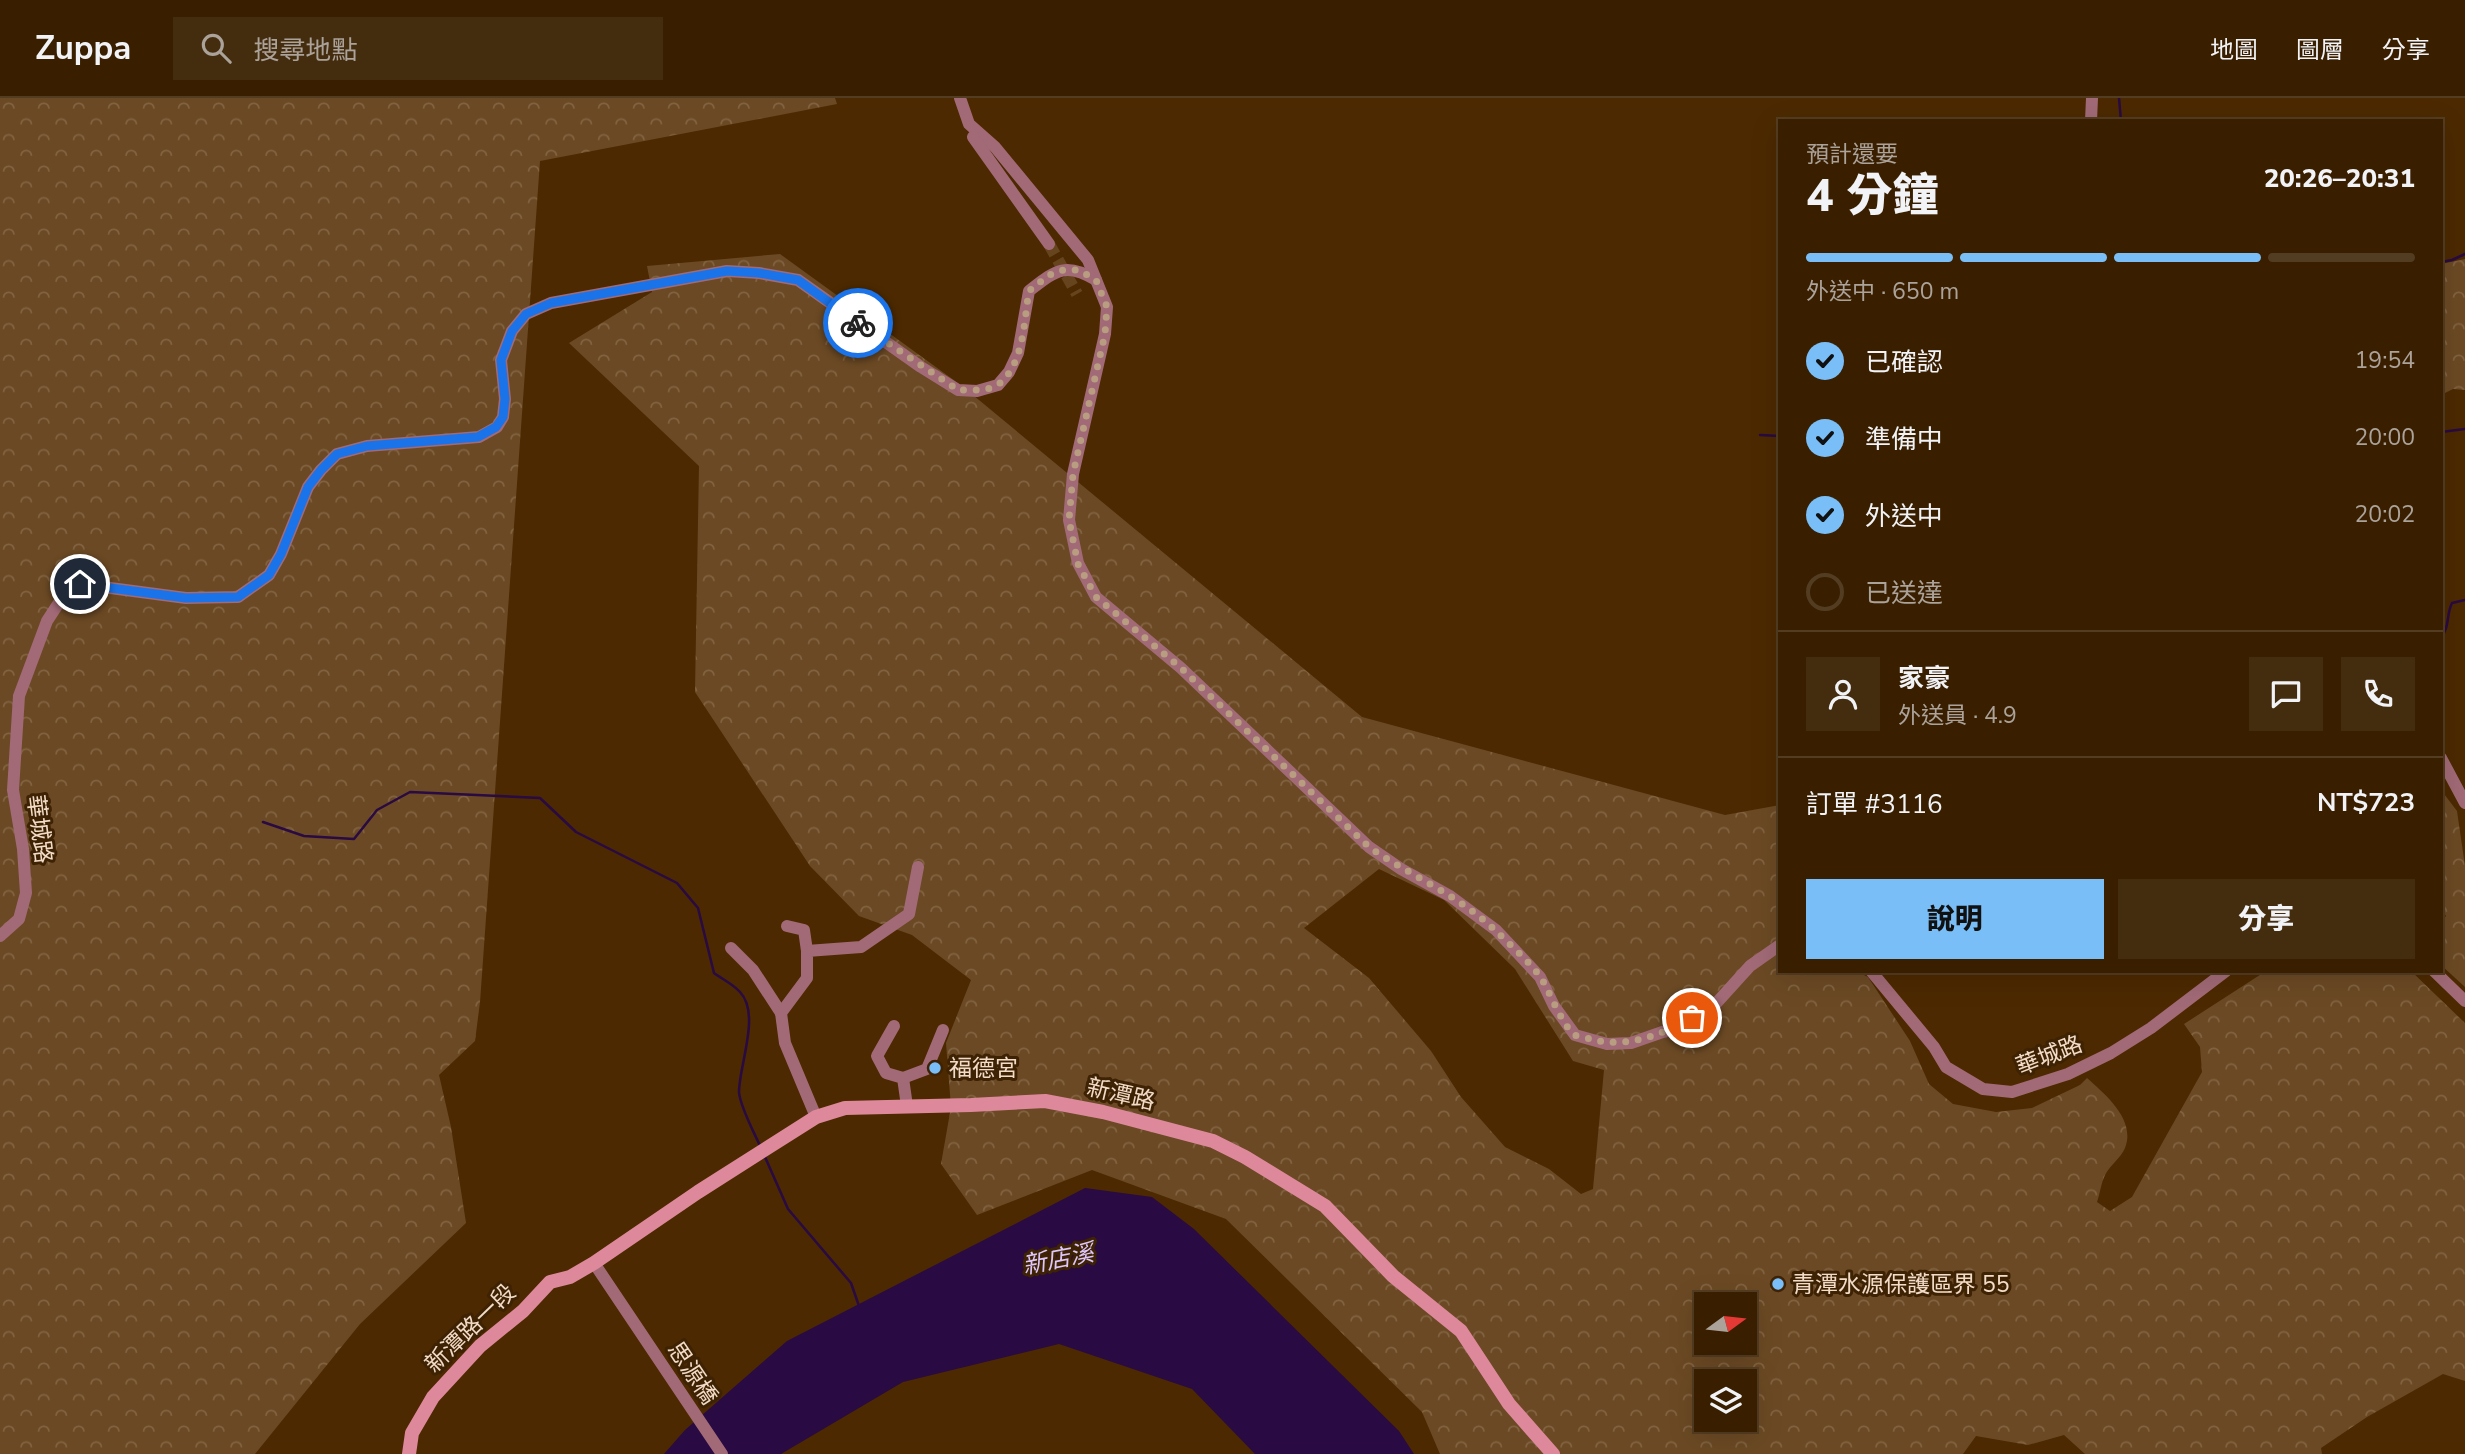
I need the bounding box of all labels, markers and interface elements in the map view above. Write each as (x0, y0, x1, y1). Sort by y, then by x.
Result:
search box (173, 17, 663, 80)
text: Zuppa (35, 26, 131, 71)
icon: search (197, 29, 235, 67)
text: 搜尋地點 (253, 33, 357, 68)
text: 地圖 (2210, 34, 2258, 66)
text: 圖層 (2296, 34, 2344, 66)
text: 分享 (2382, 34, 2430, 66)
text: 預計還要 (1806, 139, 1898, 170)
text: 20:26–20:31 (2264, 161, 2415, 196)
text: 4 分鐘 (1806, 164, 1938, 227)
text: 外送中 · 650 m (1806, 276, 1959, 307)
courier (823, 288, 893, 358)
icon: bike (839, 304, 877, 342)
icon: check (1806, 342, 1844, 380)
text: 已確認 (1865, 345, 1943, 380)
text: 19:54 (2355, 345, 2415, 376)
icon: check (1806, 419, 1844, 457)
text: 準備中 (1865, 422, 1943, 457)
text: 20:00 (2355, 422, 2415, 453)
icon: check (1806, 496, 1844, 534)
text: 外送中 (1865, 499, 1943, 534)
text: 20:02 (2355, 499, 2415, 530)
pin (50, 554, 110, 614)
icon: home (61, 565, 99, 603)
text: 已送達 (1865, 576, 1943, 611)
button: person (1806, 657, 1880, 731)
button: chat (2249, 657, 2323, 731)
button: phone (2341, 657, 2415, 731)
text: 家豪 (1898, 661, 1950, 696)
text: 外送員 · 4.9 (1898, 700, 2017, 731)
text: NT$723 (2317, 785, 2415, 820)
text: 訂單 #3116 (1806, 787, 1943, 822)
street label: 華城路 (20, 793, 59, 865)
button: 說明 (1806, 879, 2104, 959)
button: 分享 (2118, 879, 2415, 959)
pin (1662, 988, 1722, 1048)
icon: bag (1673, 999, 1711, 1037)
street label: 華城路 (2011, 1029, 2087, 1082)
place label: 福德宮 (949, 1053, 1018, 1084)
marker: 福德宮 (927, 1060, 943, 1076)
street label: 新潭路 (1084, 1072, 1158, 1117)
water label: 新店溪 (1020, 1236, 1099, 1282)
place label: 青潭水源保護區界 55 (1792, 1269, 2010, 1300)
marker: 青潭水源保護區界 55 (1770, 1276, 1786, 1292)
street label: 新潭路一段 (418, 1277, 522, 1379)
north arrow (1694, 1292, 1757, 1354)
map controls (1694, 1292, 1757, 1432)
street label: 思源橋 (660, 1336, 725, 1411)
button: layers (1694, 1369, 1757, 1432)

